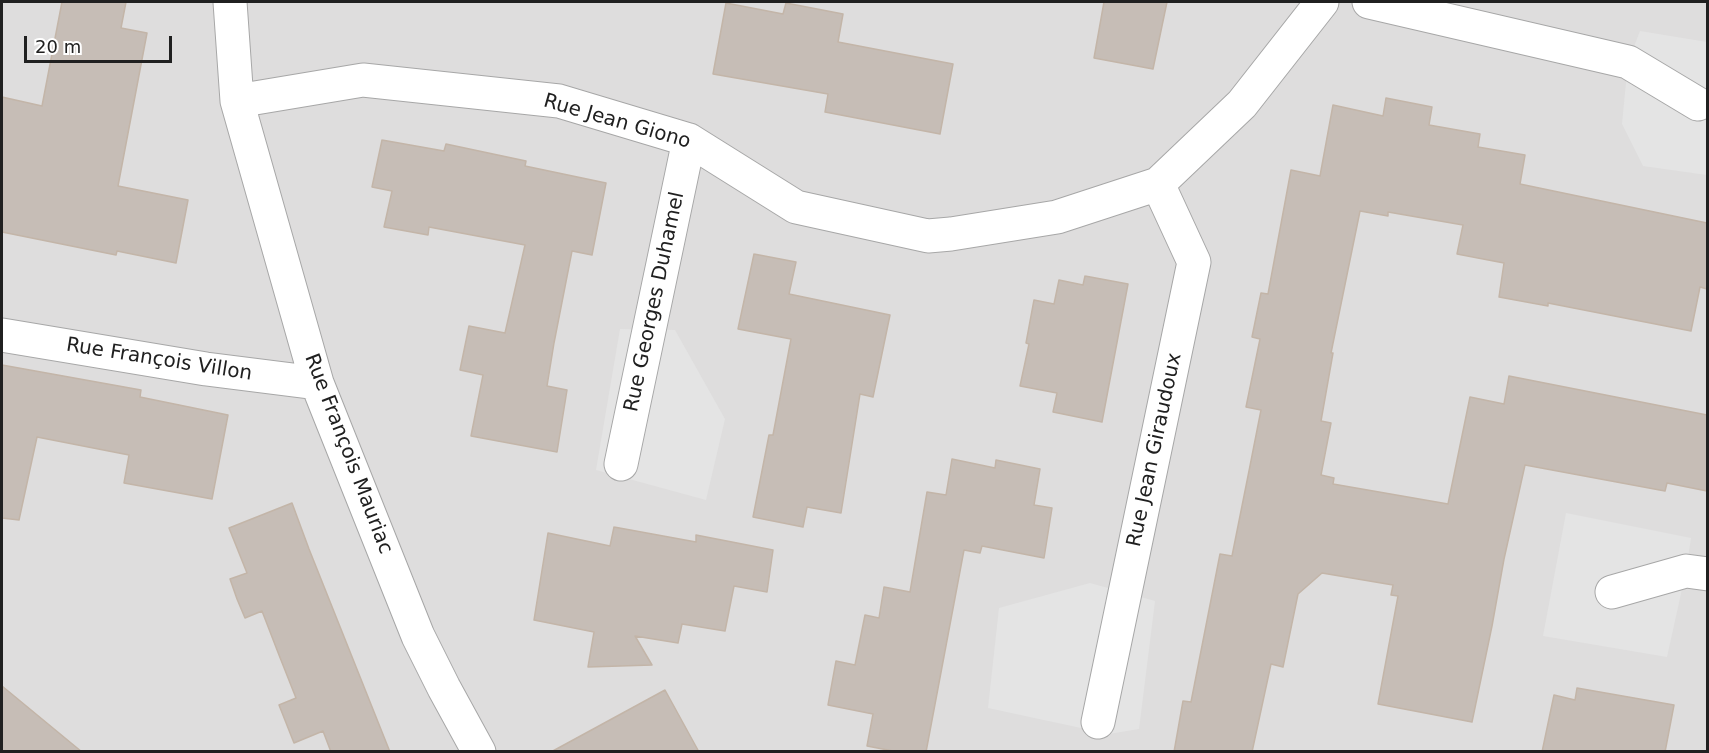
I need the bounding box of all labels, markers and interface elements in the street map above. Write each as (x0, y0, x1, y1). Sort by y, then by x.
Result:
scale bar (27, 24, 176, 62)
text: 20 m (35, 36, 81, 57)
street label: Rue Jean Giono (541, 90, 693, 154)
street label: Rue Georges Duhamel (620, 190, 690, 414)
street label: Rue François Villon (64, 333, 254, 387)
street label: Rue François Mauriac (299, 351, 397, 557)
street label: Rue Jean Giraudoux (1123, 351, 1187, 549)

